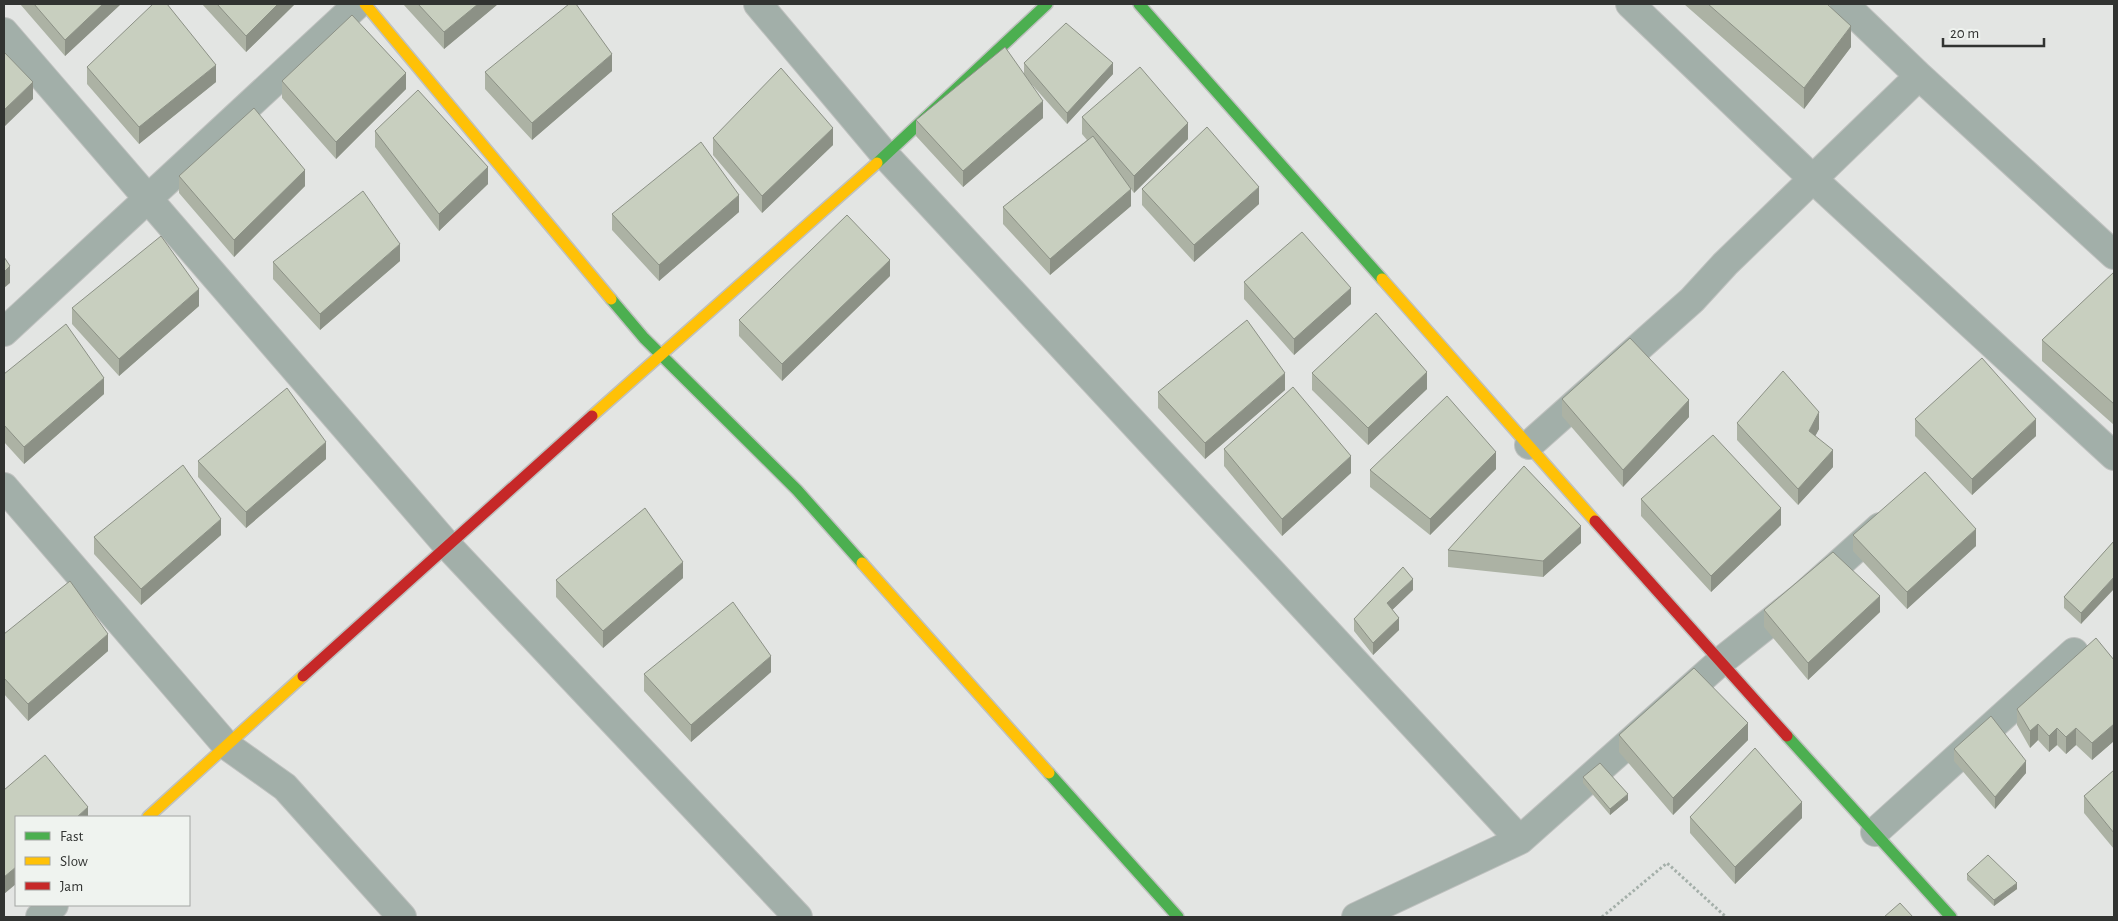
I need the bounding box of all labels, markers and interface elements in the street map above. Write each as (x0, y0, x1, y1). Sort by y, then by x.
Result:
scale bar (1943, 15, 2044, 47)
text: 20 m (1950, 26, 1979, 41)
legend (15, 816, 190, 906)
text: Fast (60, 829, 84, 844)
text: Slow (60, 854, 88, 869)
text: Jam (60, 879, 83, 894)

